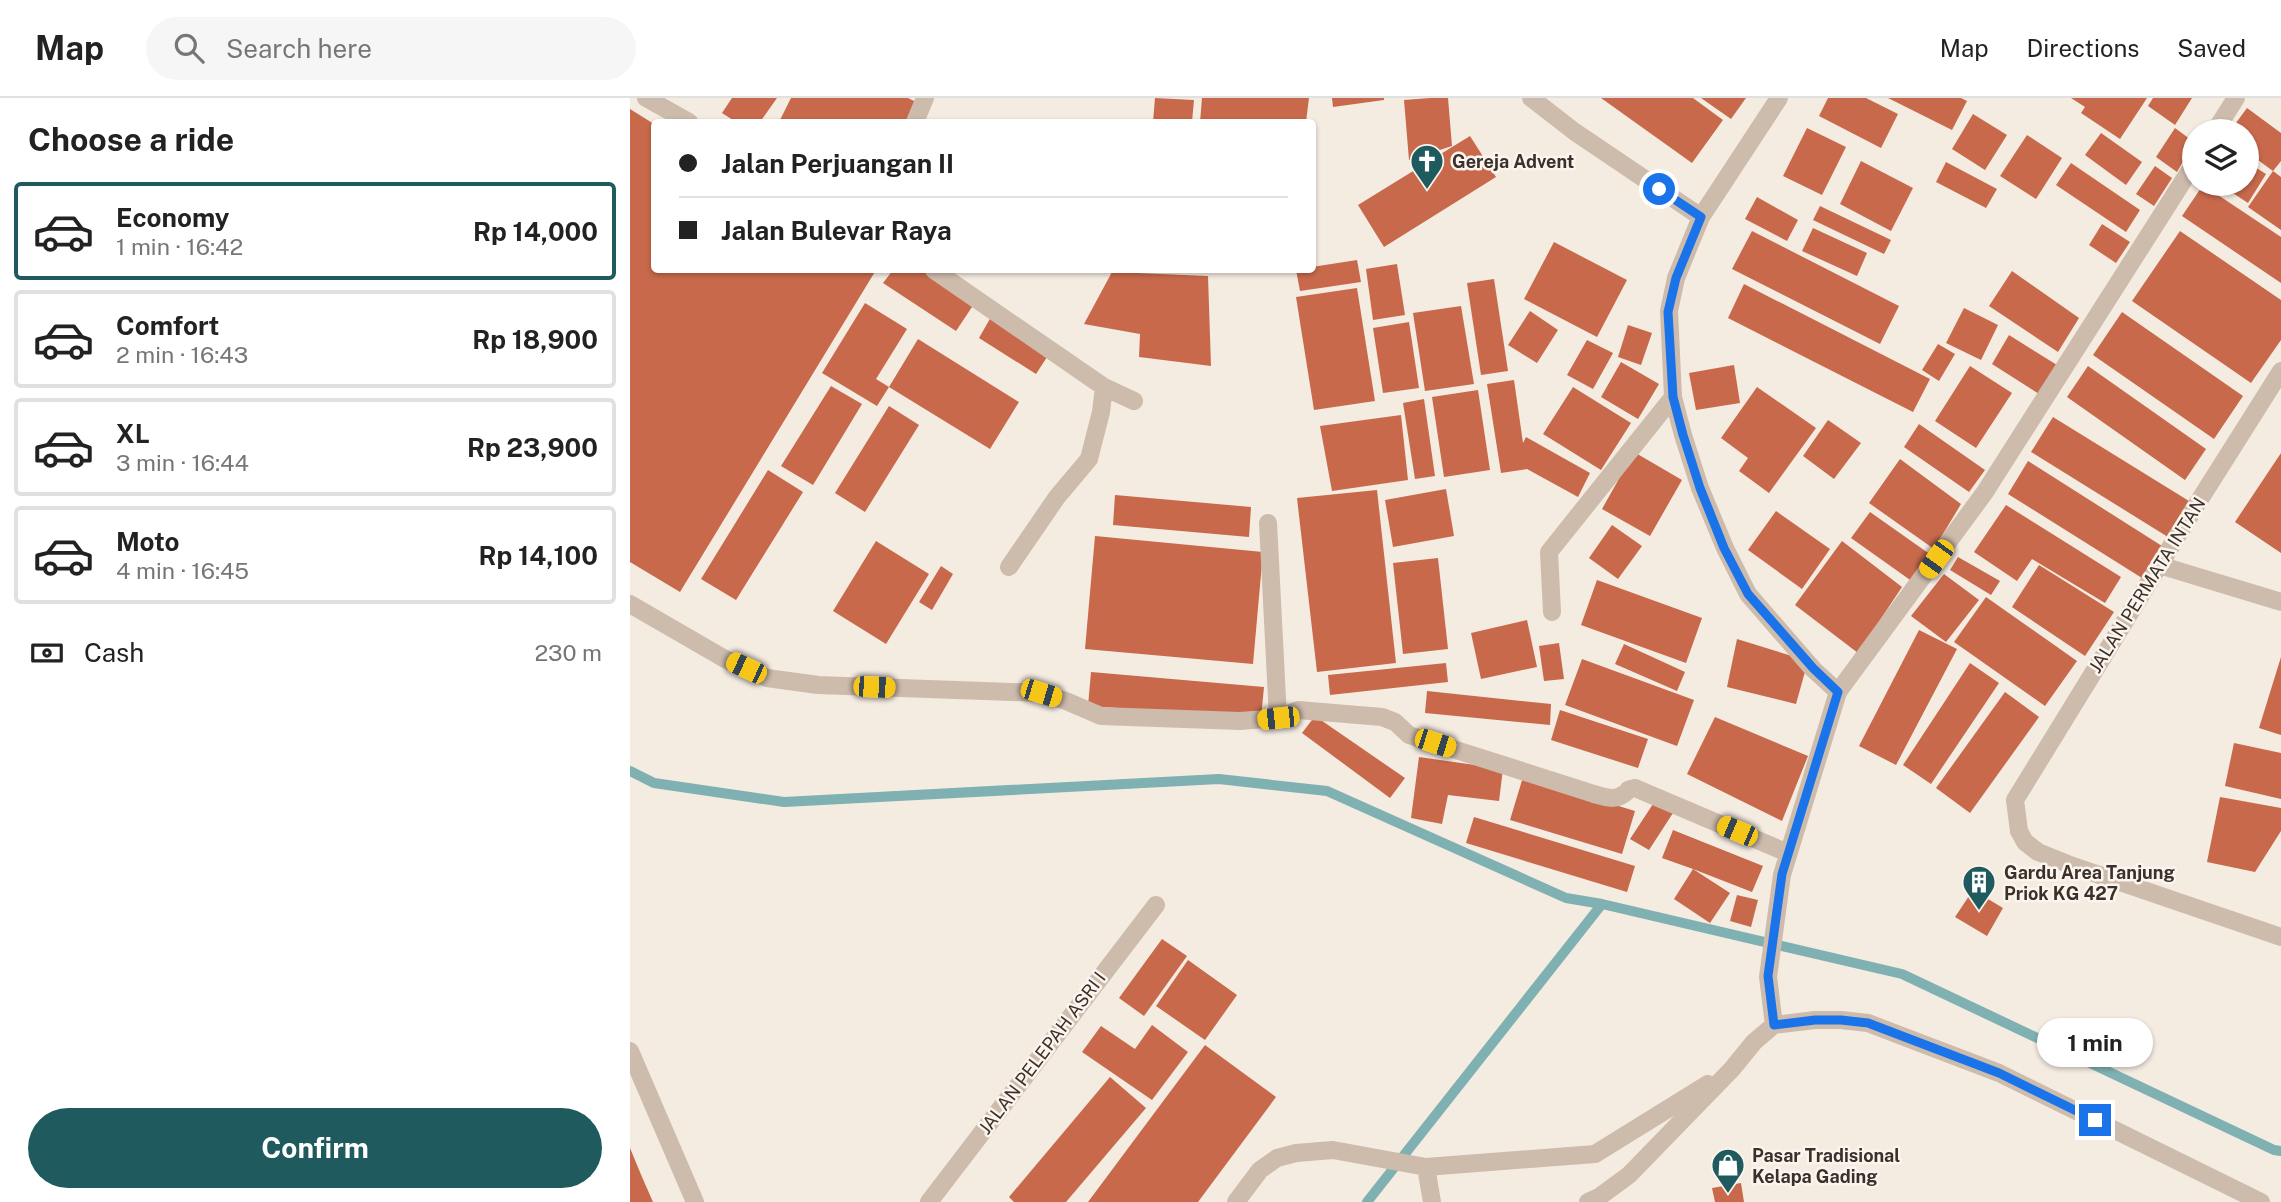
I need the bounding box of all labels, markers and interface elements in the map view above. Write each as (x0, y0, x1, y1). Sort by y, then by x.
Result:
search box (146, 17, 636, 80)
text: Map (35, 29, 104, 67)
icon: search (170, 29, 208, 67)
text: Search here (226, 33, 372, 64)
text: Map (1940, 34, 1989, 62)
text: Directions (2027, 34, 2139, 62)
text: Saved (2177, 34, 2246, 62)
map controls (2182, 119, 2259, 196)
button: layers (2182, 119, 2259, 196)
text: Choose a ride (28, 121, 234, 158)
church icon: Gereja Advent (1408, 142, 1446, 191)
text: Jalan Perjuangan II (721, 148, 954, 179)
place label: Gereja Advent (1452, 151, 1574, 172)
route start (1643, 173, 1675, 205)
icon: car (32, 200, 95, 263)
text: Economy (116, 202, 229, 233)
text: Jalan Bulevar Raya (721, 215, 952, 246)
text: Rp 14,000 (473, 216, 598, 247)
text: 1 min · 16:42 (116, 233, 243, 260)
icon: car (32, 308, 95, 371)
text: Comfort (116, 310, 219, 341)
text: Rp 18,900 (472, 324, 598, 355)
text: 2 min · 16:43 (116, 341, 248, 368)
icon: car (32, 416, 95, 479)
text: XL (116, 418, 150, 449)
text: Rp 23,900 (467, 432, 598, 463)
text: 3 min · 16:44 (116, 449, 249, 476)
street label: JALAN PERMATA INTAN (2084, 493, 2210, 677)
icon: car (32, 524, 95, 587)
text: Moto (116, 526, 179, 557)
car (1916, 536, 1957, 582)
text: Rp 14,100 (478, 540, 598, 571)
text: 4 min · 16:45 (116, 557, 249, 584)
icon: cash (28, 634, 66, 672)
text: Cash (84, 637, 144, 668)
text: 230 m (534, 639, 602, 666)
car (723, 650, 770, 686)
car (853, 676, 896, 698)
car (1018, 677, 1065, 709)
car (1257, 705, 1300, 731)
car (1412, 727, 1459, 759)
car (1714, 813, 1761, 849)
place label: Gardu Area Tanjung Priok KG 427 (2004, 862, 2175, 904)
building icon: Gardu Area Tanjung Priok KG 427 (1960, 863, 1998, 912)
street label: JALAN PELEPAH ASRI I (974, 968, 1110, 1138)
callout: 1 min (2037, 1018, 2153, 1068)
text: 1 min (2067, 1029, 2123, 1056)
route end (2079, 1104, 2111, 1136)
button: Confirm (28, 1108, 602, 1188)
place label: Pasar Tradisional Kelapa Gading (1752, 1145, 1900, 1187)
shop icon: Pasar Tradisional Kelapa Gading (1709, 1146, 1747, 1195)

